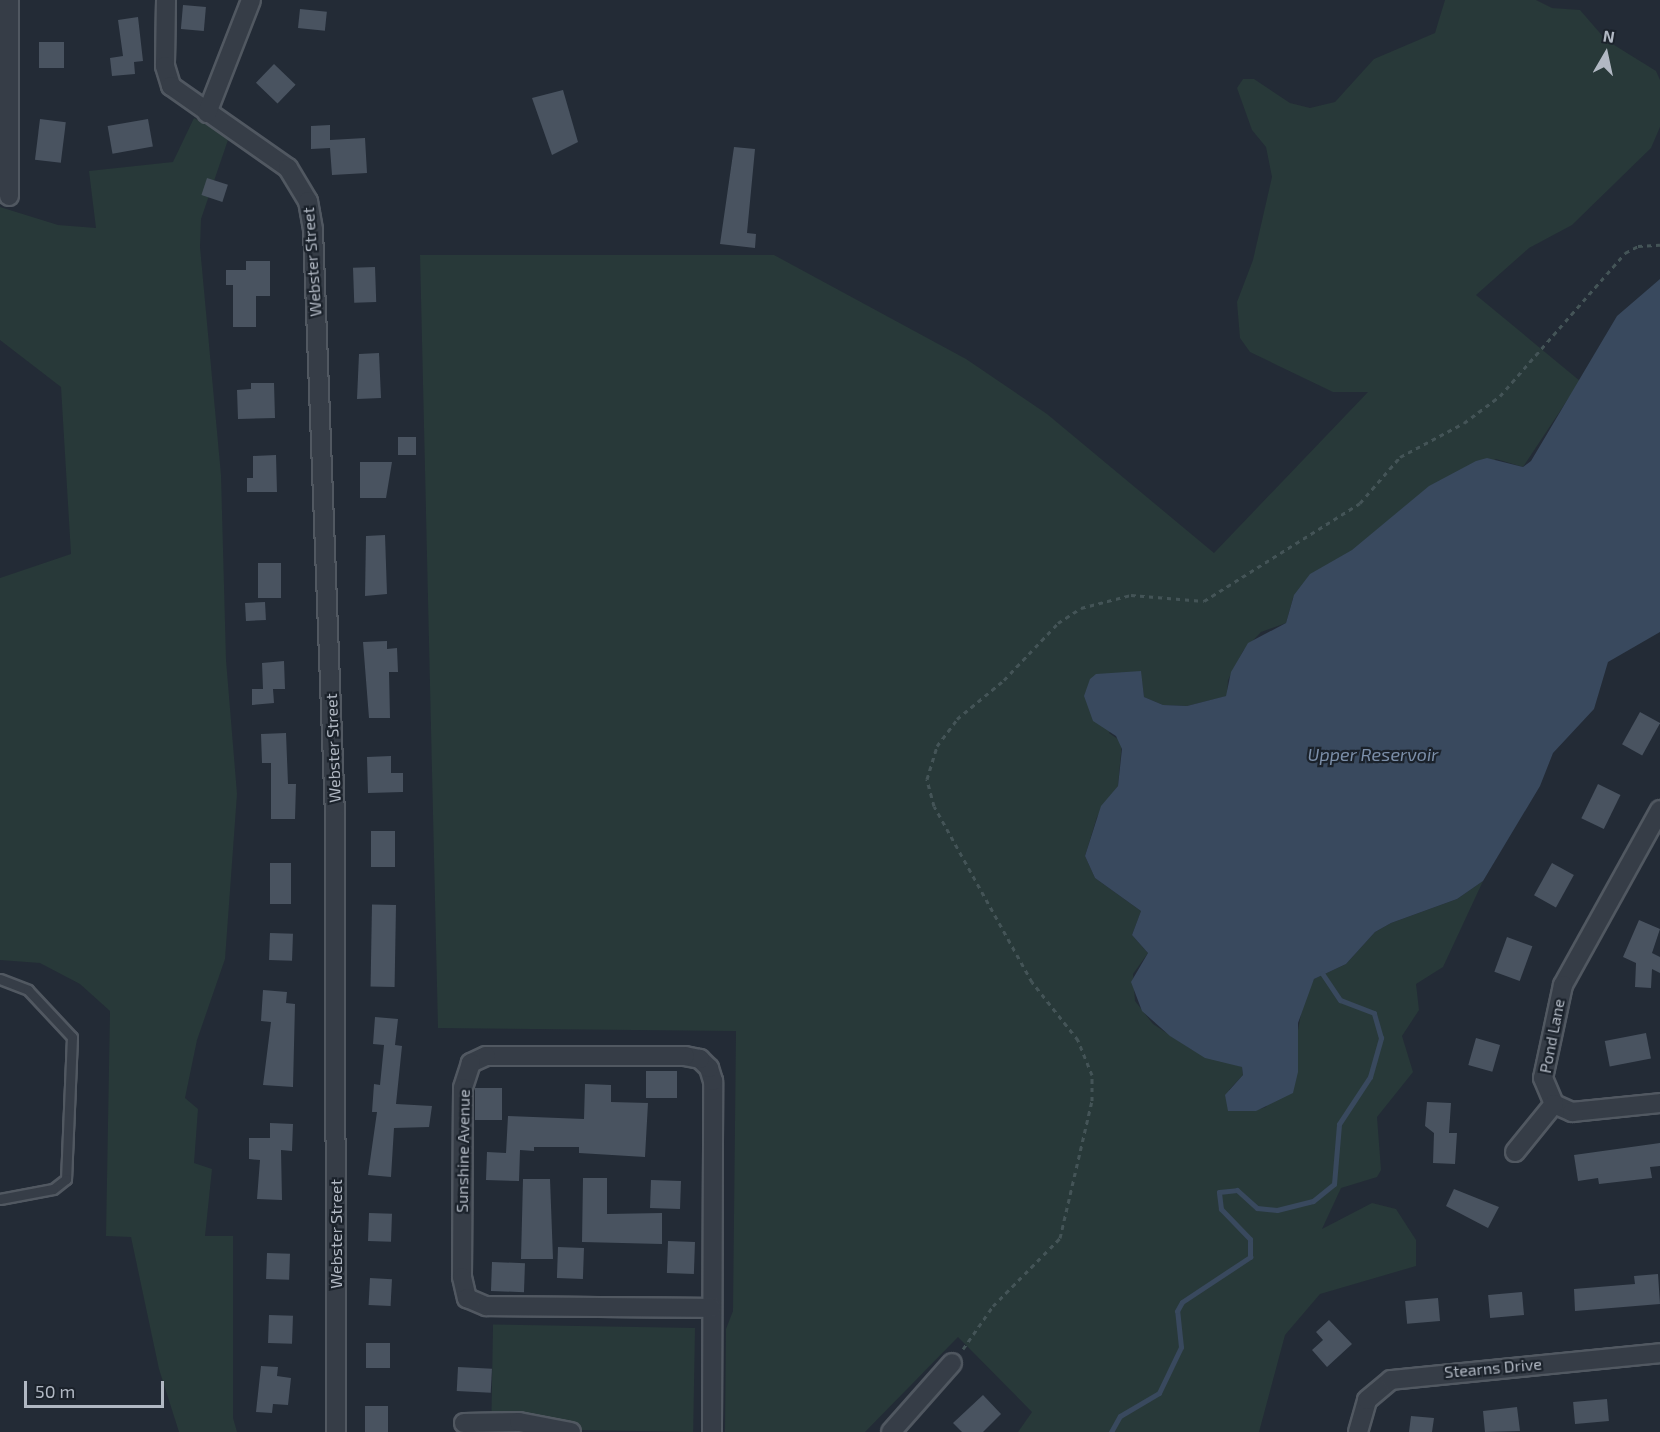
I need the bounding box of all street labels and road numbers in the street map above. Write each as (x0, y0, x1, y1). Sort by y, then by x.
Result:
street label: Webster Street (299, 207, 325, 317)
street label: Webster Street (321, 693, 345, 803)
street label: Pond Lane (1535, 997, 1569, 1075)
street label: Sunshine Avenue (452, 1089, 474, 1213)
street label: Webster Street (326, 1179, 346, 1289)
street label: Stearns Drive (1443, 1354, 1543, 1382)

